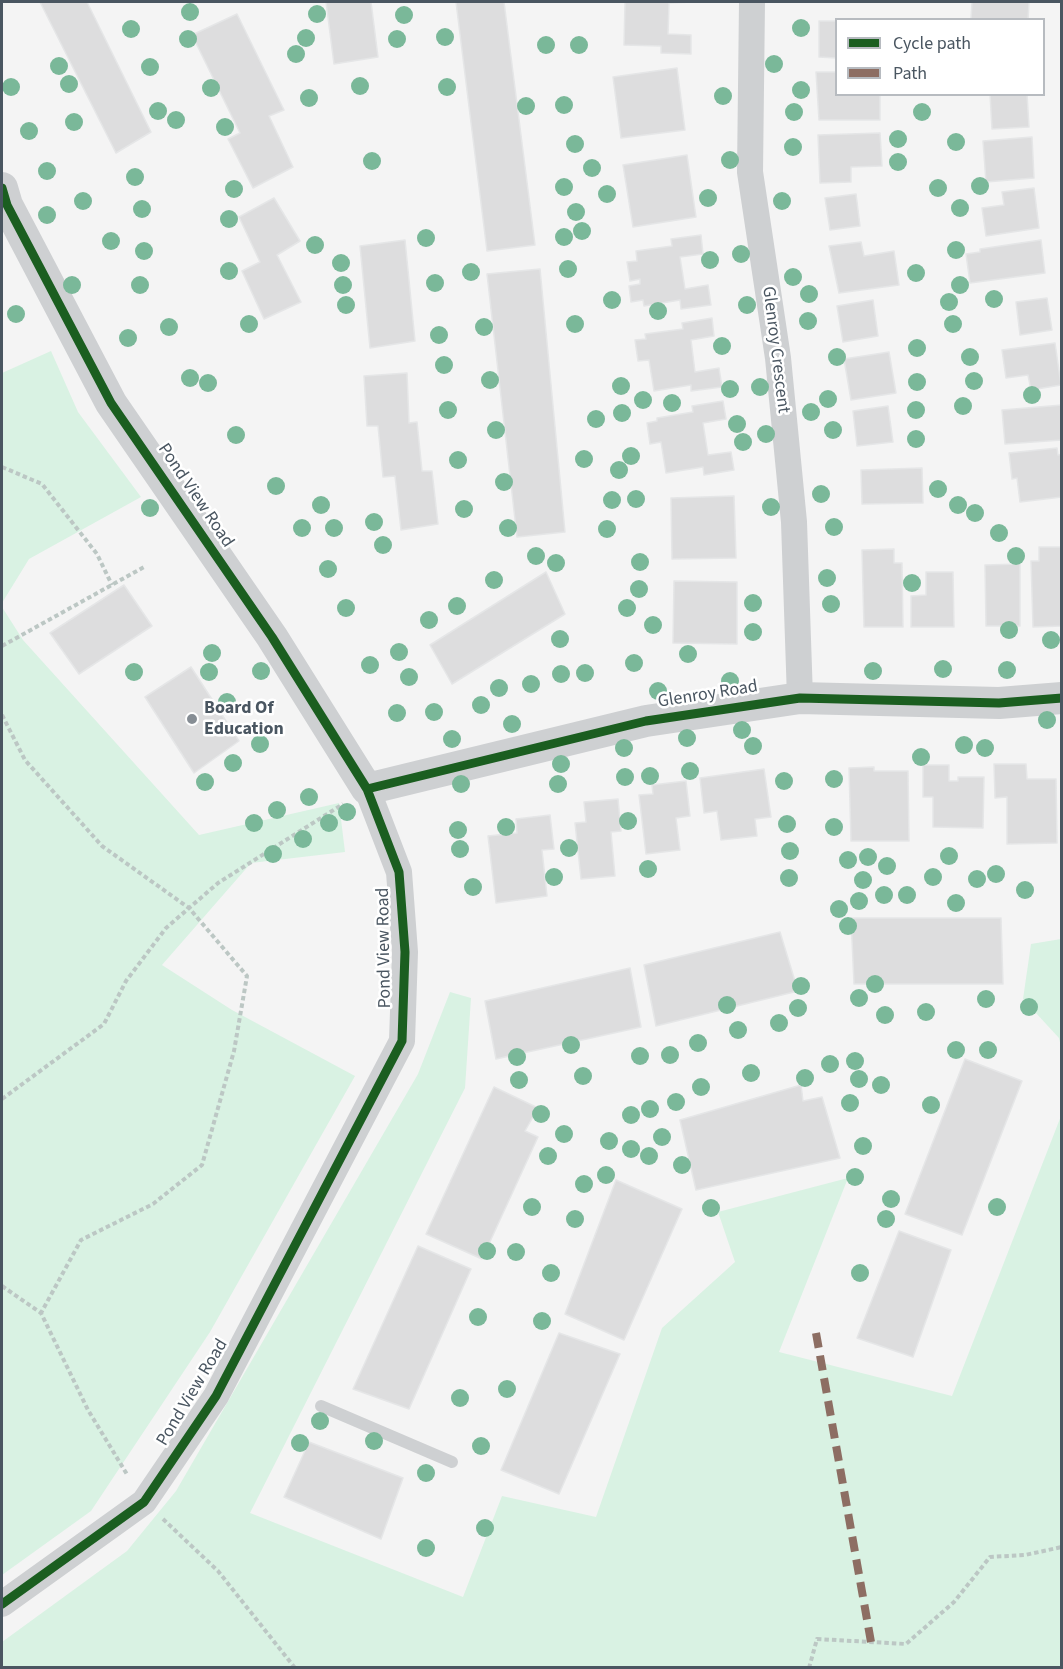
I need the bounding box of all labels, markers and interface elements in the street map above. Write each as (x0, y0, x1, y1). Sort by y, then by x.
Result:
legend (835, 18, 1045, 96)
text: Cycle path (893, 31, 971, 56)
text: Path (893, 61, 927, 86)
street label: Glenroy Crescent (756, 285, 794, 415)
street label: Pond View Road (152, 440, 238, 552)
street label: Glenroy Road (656, 676, 760, 714)
place label: Board Of Education (204, 698, 284, 740)
marker: Board Of Education (185, 712, 199, 726)
street label: Pond View Road (373, 887, 397, 1009)
street label: Pond View Road (153, 1336, 233, 1450)

